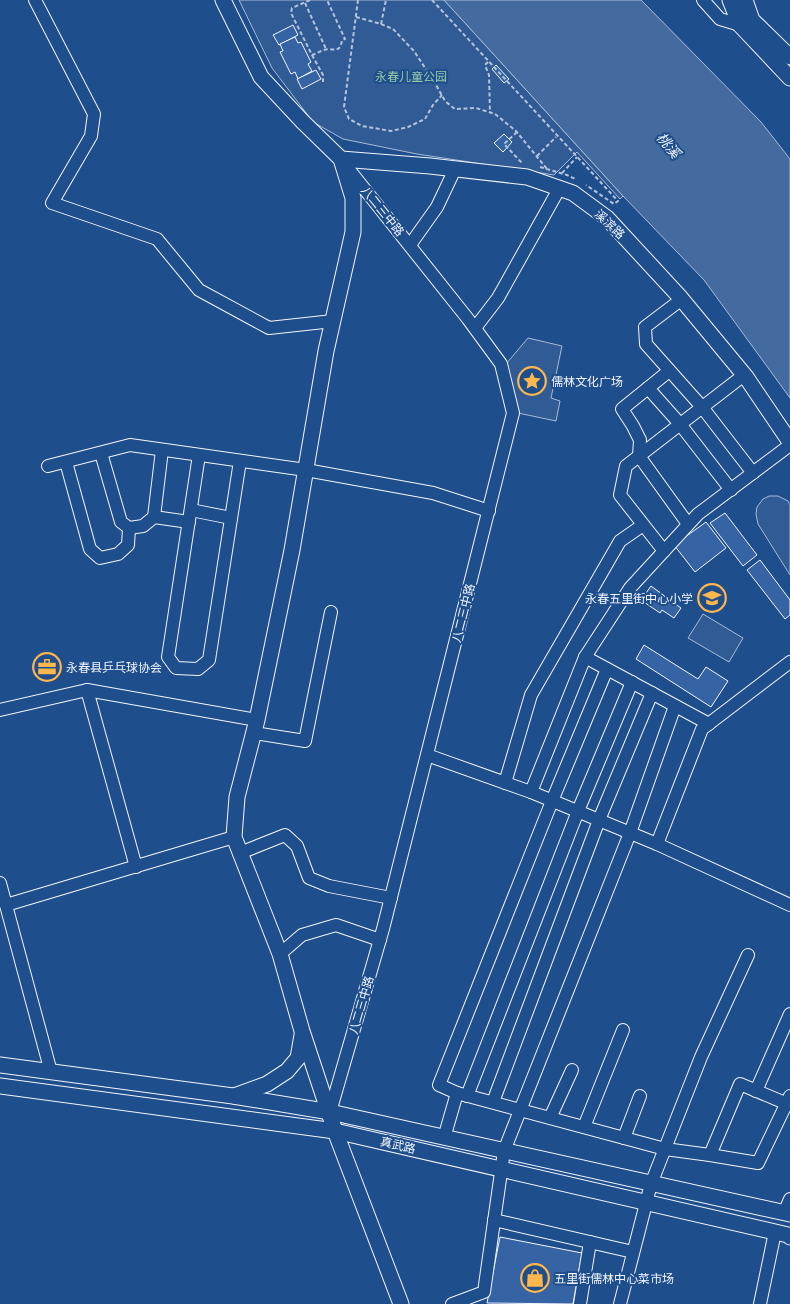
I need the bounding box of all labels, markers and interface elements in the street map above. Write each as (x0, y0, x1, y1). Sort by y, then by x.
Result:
park label: 永春儿童公园 (375, 69, 447, 84)
water label: 桃溪 (653, 129, 686, 163)
street label: 八二三中路 (358, 183, 408, 239)
street label: 溪滨路 (592, 206, 628, 242)
place icon: 儒林文化广场 (517, 366, 547, 396)
place label: 儒林文化广场 (551, 374, 623, 389)
street label: 八二三中路 (448, 582, 478, 644)
school or university icon: 永春五里街中心小学 (697, 583, 727, 613)
place label: 永春五里街中心小学 (585, 591, 693, 606)
office icon: 永春县乒乓球协会 (32, 652, 62, 682)
place label: 永春县乒乓球协会 (66, 660, 162, 675)
street label: 八二三中路 (346, 974, 376, 1036)
street label: 真武路 (379, 1134, 417, 1156)
shop icon: 五里街儒林中心菜市场 (520, 1263, 550, 1293)
place label: 五里街儒林中心菜市场 (554, 1271, 674, 1286)

